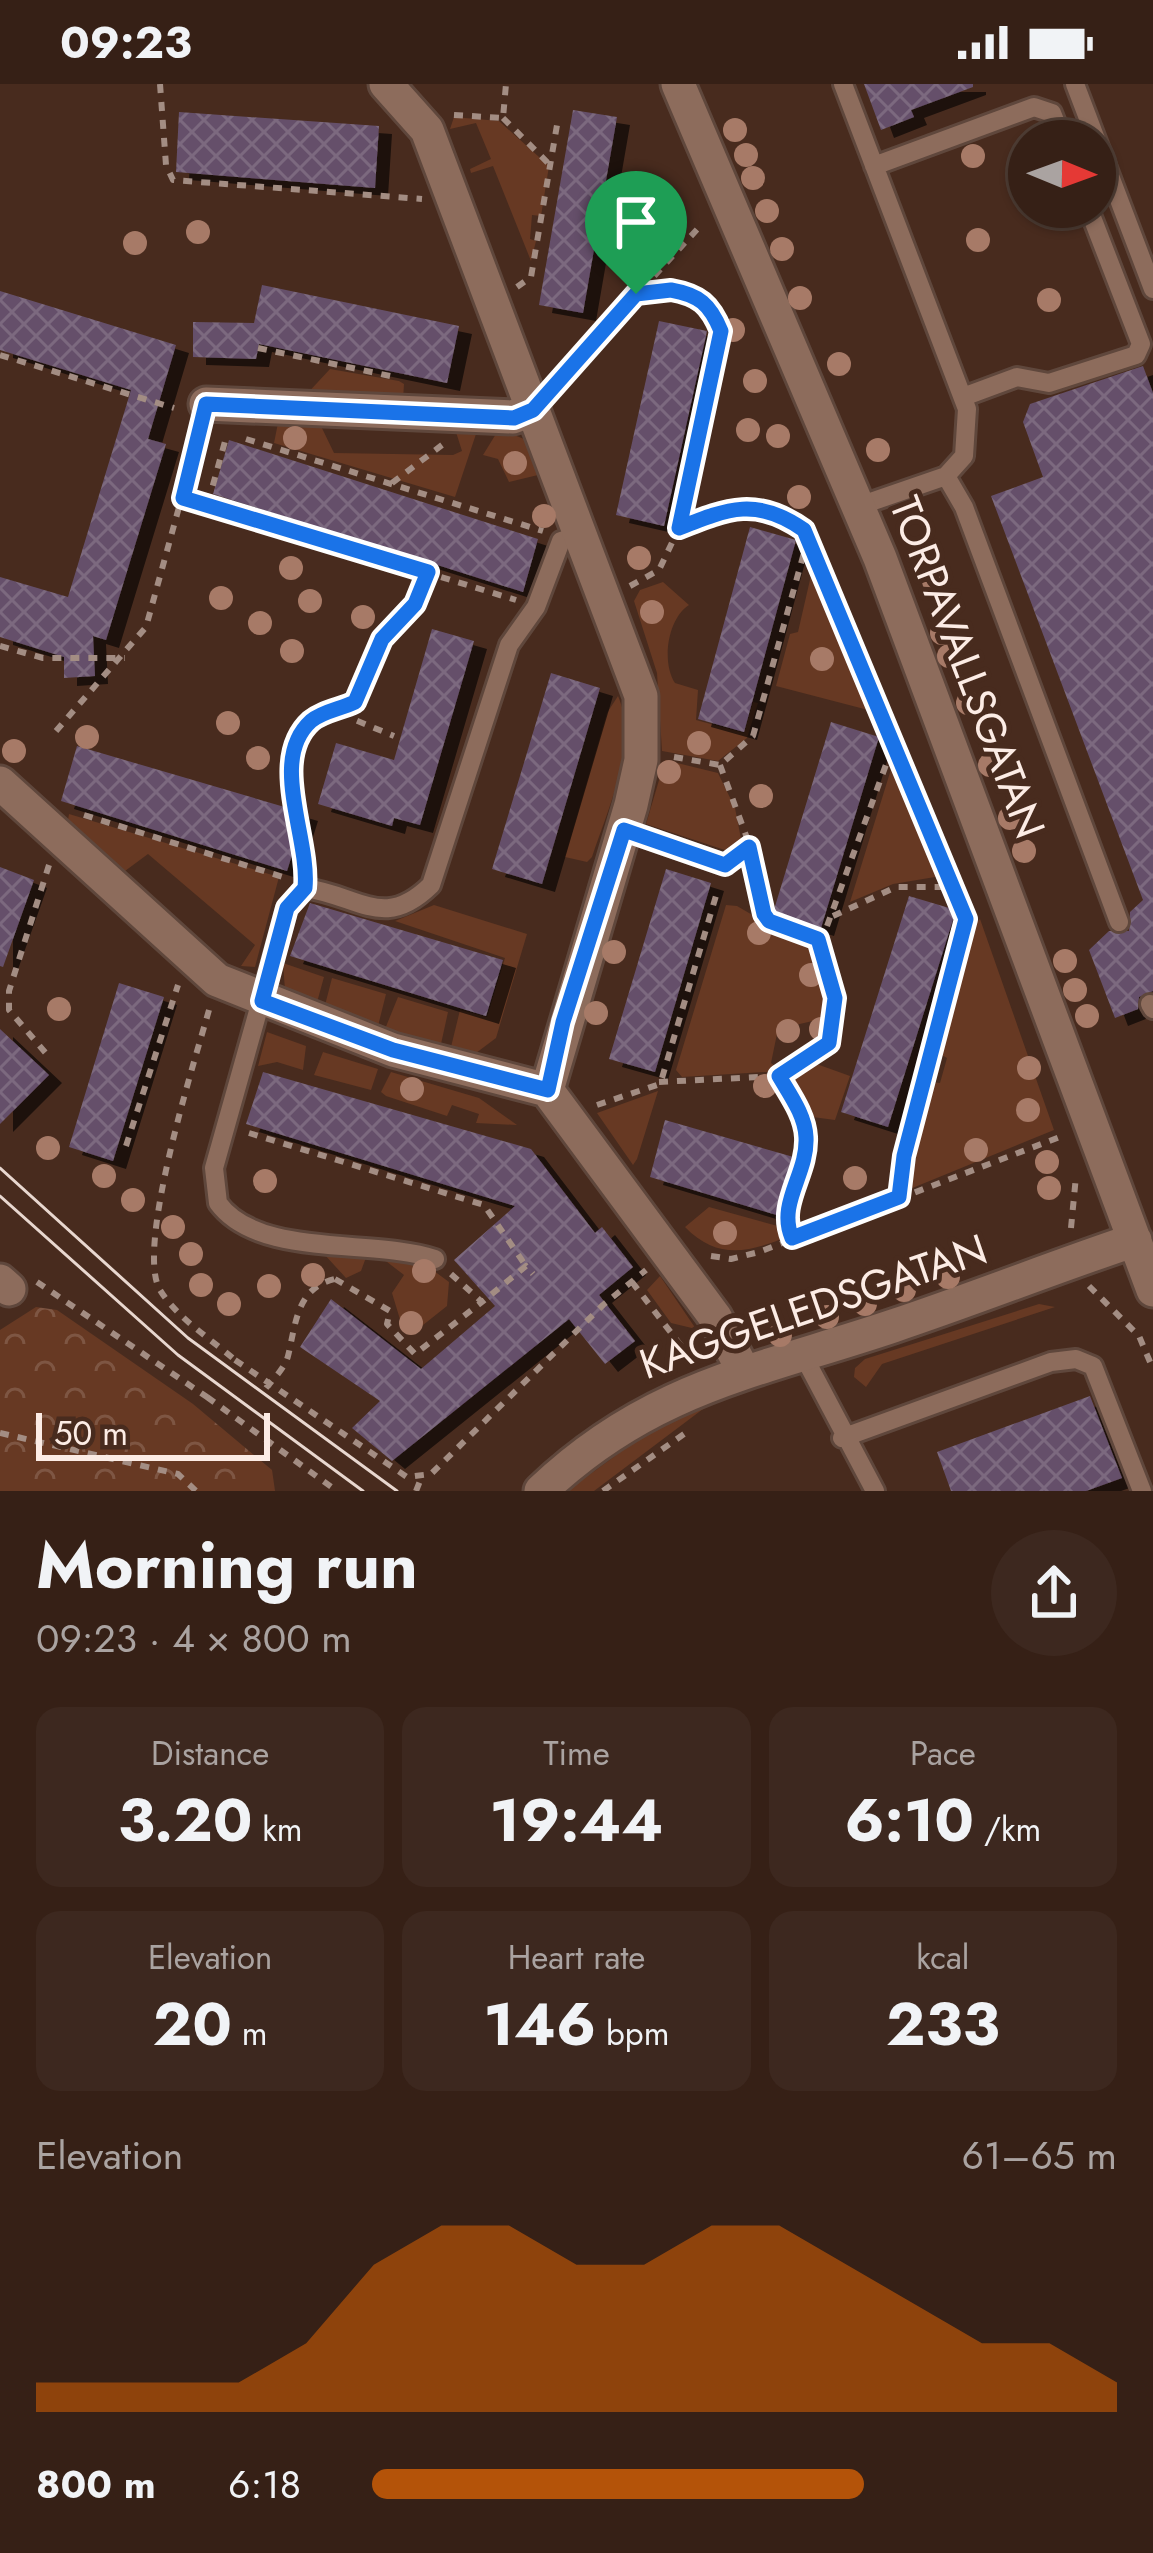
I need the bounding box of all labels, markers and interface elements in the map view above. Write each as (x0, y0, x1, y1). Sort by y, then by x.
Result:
text: 09:23 (60, 10, 192, 75)
north arrow (1008, 120, 1116, 228)
map controls (1008, 120, 1116, 228)
pin (585, 171, 687, 294)
icon: arrive (603, 189, 669, 255)
street label: TORPAVALLSGATAN (874, 488, 1061, 847)
street label: KAGGELEDSGATAN (631, 1218, 995, 1395)
scale bar (36, 1407, 270, 1460)
text: 50 m (54, 1410, 128, 1457)
text: Morning run (36, 1517, 418, 1613)
button: share (991, 1530, 1117, 1656)
text: 09:23 · 4 × 800 m (36, 1610, 352, 1667)
text: Distance (151, 1730, 269, 1777)
text: Time (543, 1730, 610, 1777)
text: Pace (910, 1730, 976, 1777)
text: 3.20 (118, 1777, 252, 1864)
text: 19:44 (490, 1777, 663, 1864)
text: 6:10 (844, 1777, 974, 1864)
text: km (252, 1806, 303, 1853)
text: /km (974, 1806, 1041, 1853)
text: Elevation (148, 1934, 272, 1981)
text: Heart rate (508, 1934, 645, 1981)
text: kcal (916, 1934, 969, 1981)
text: 20 (153, 1981, 232, 2068)
text: 146 (484, 1981, 596, 2068)
text: 233 (886, 1981, 1000, 2068)
text: m (232, 2010, 268, 2057)
text: bpm (596, 2010, 669, 2057)
text: Elevation (36, 2127, 183, 2184)
text: 61–65 m (962, 2127, 1117, 2184)
text: 800 m (36, 2456, 156, 2513)
text: 6:18 (228, 2456, 301, 2513)

